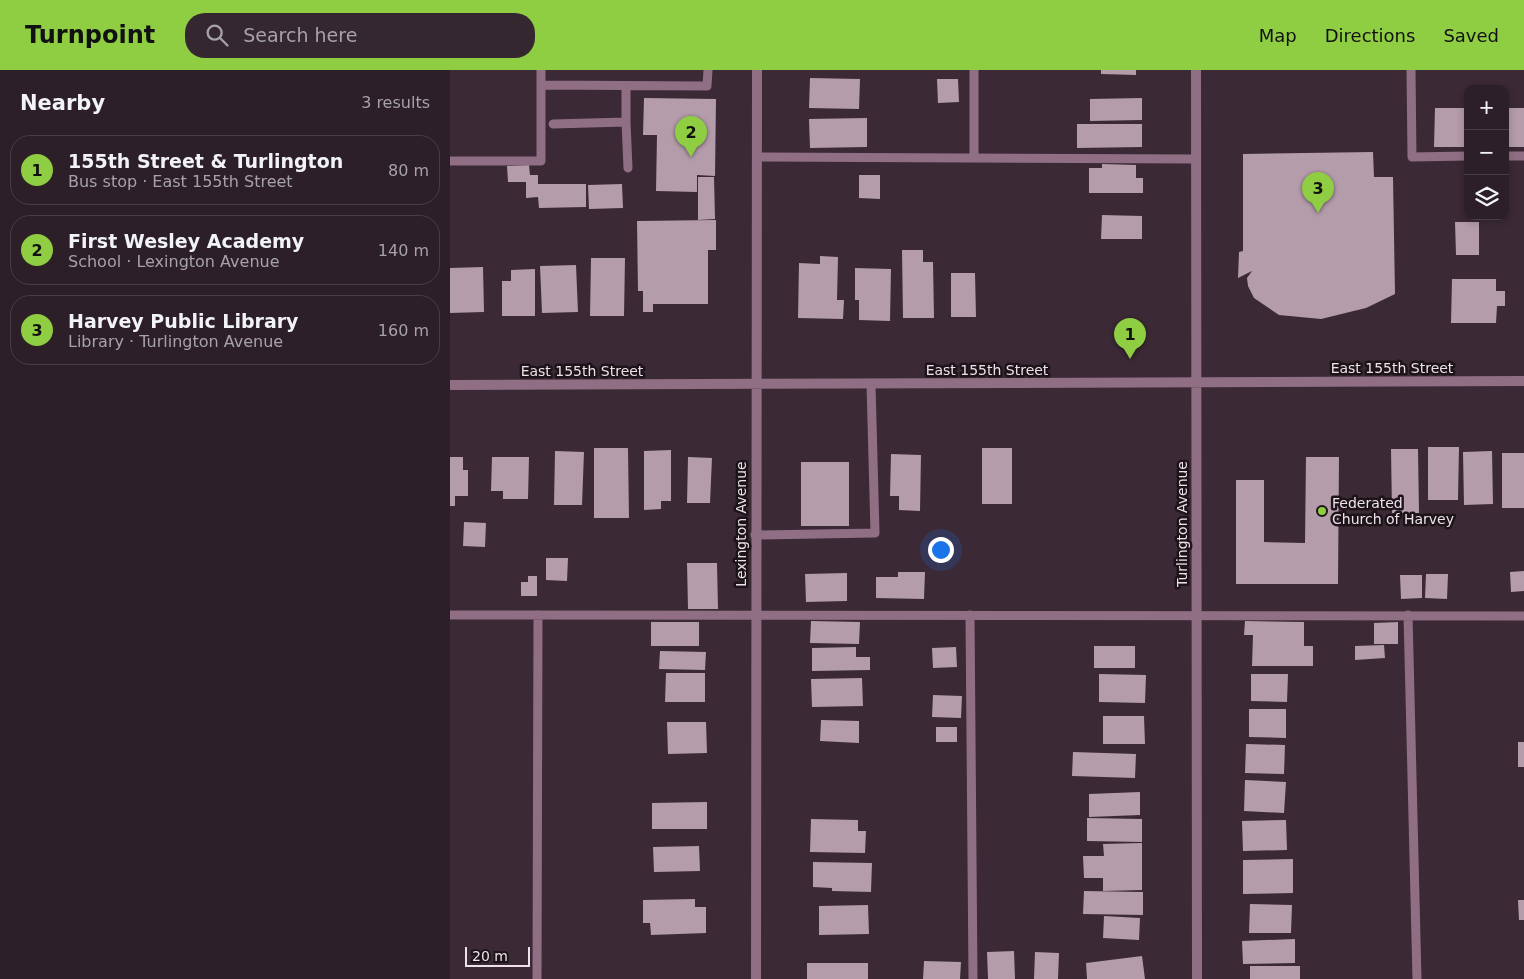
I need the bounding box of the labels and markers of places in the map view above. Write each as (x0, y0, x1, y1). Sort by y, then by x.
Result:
pin: 2 (675, 116, 707, 157)
pin: 3 (1302, 172, 1334, 213)
pin: 1 (1114, 318, 1146, 359)
place label: Federated Church of Harvey (1332, 495, 1454, 527)
marker: Federated Church of Harvey (1316, 505, 1328, 517)

